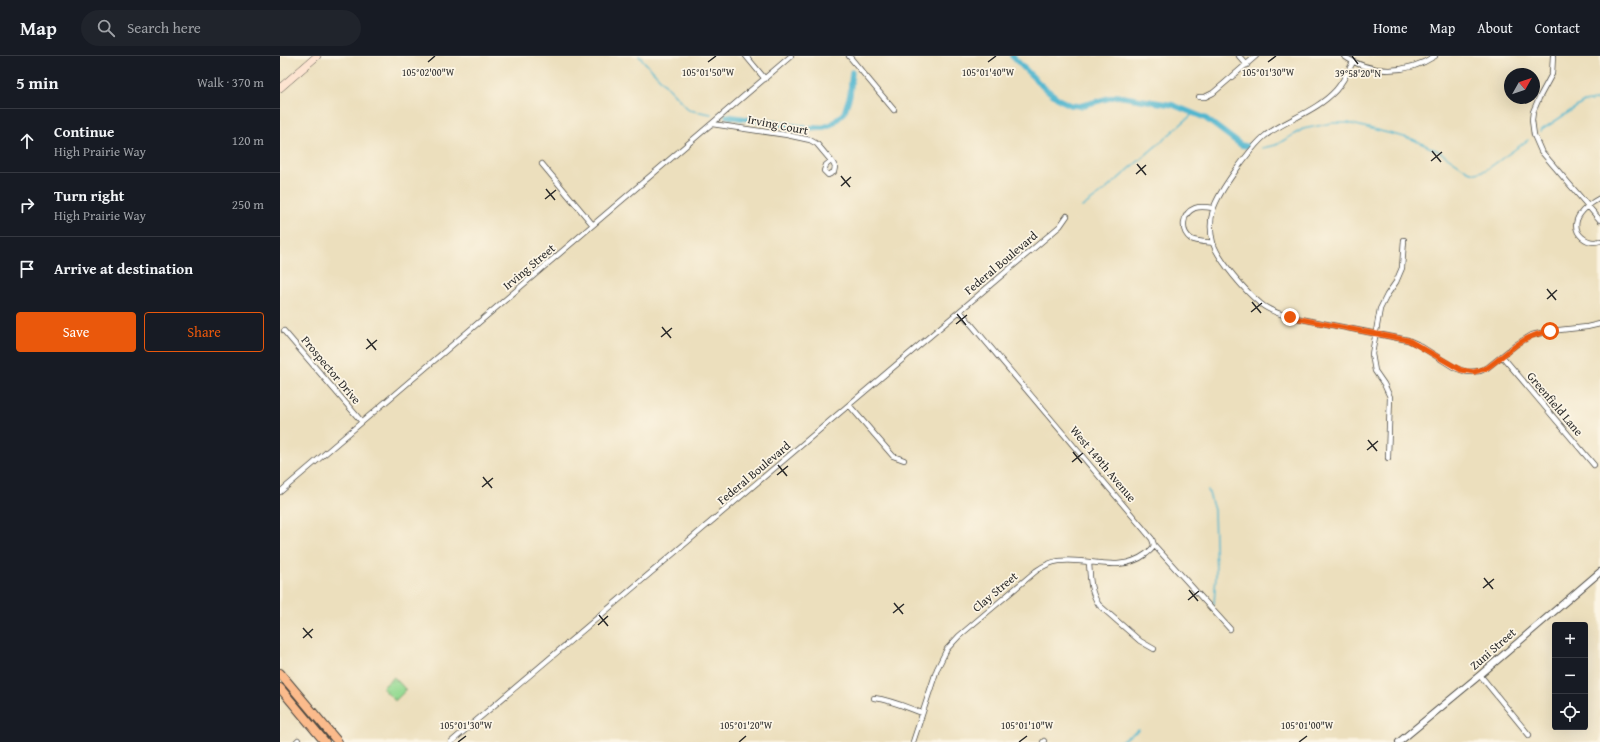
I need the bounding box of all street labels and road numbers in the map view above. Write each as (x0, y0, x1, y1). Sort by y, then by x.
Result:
street label: Irving Court (746, 110, 811, 139)
street label: Federal Boulevard (961, 227, 1041, 298)
street label: Irving Street (499, 239, 559, 294)
street label: Prospector Drive (298, 332, 365, 408)
street label: Greenfield Lane (1523, 368, 1588, 440)
street label: West 149th Avenue (1066, 422, 1141, 506)
street label: Federal Boulevard (714, 437, 794, 508)
street label: Clay Street (968, 567, 1022, 616)
street label: Zuni Street (1466, 623, 1520, 673)

